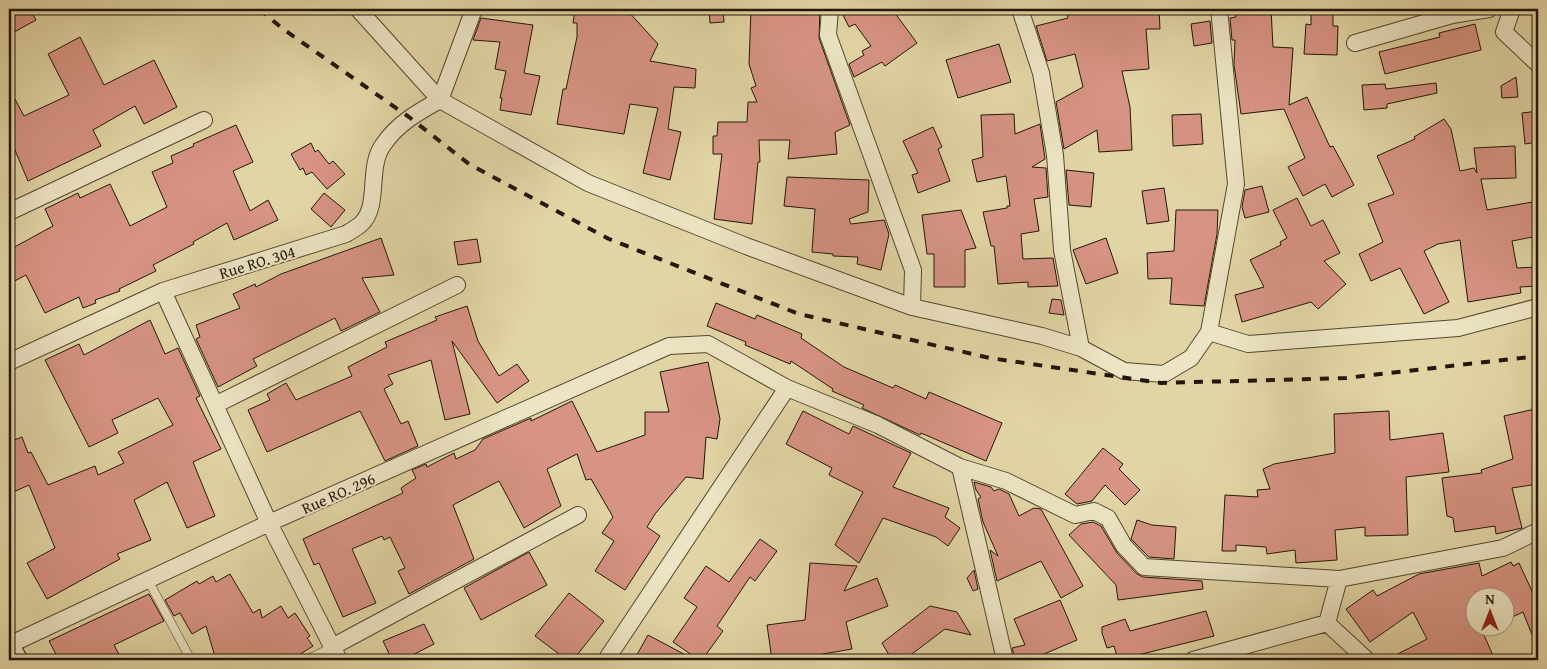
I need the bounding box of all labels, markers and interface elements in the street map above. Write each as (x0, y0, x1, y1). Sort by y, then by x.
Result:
street label: Rue RO. 304 (216, 239, 298, 285)
street label: Rue RO. 296 (297, 466, 379, 520)
north arrow (1464, 586, 1514, 636)
text: N (1485, 589, 1495, 609)

